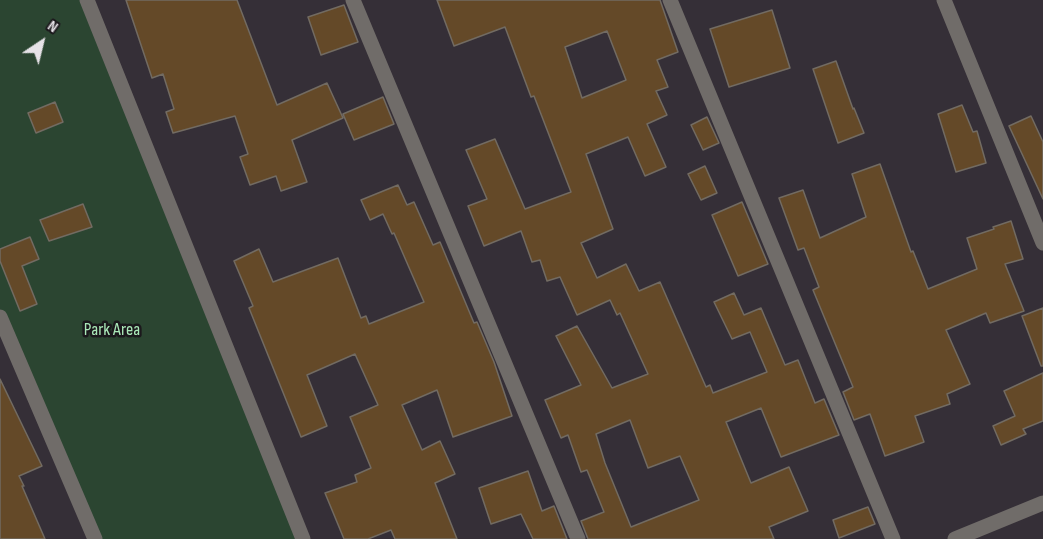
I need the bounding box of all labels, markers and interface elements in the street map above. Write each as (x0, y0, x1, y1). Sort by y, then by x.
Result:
north arrow (12, 12, 72, 72)
text: N (44, 17, 62, 37)
park label: Park Area (84, 319, 140, 341)

